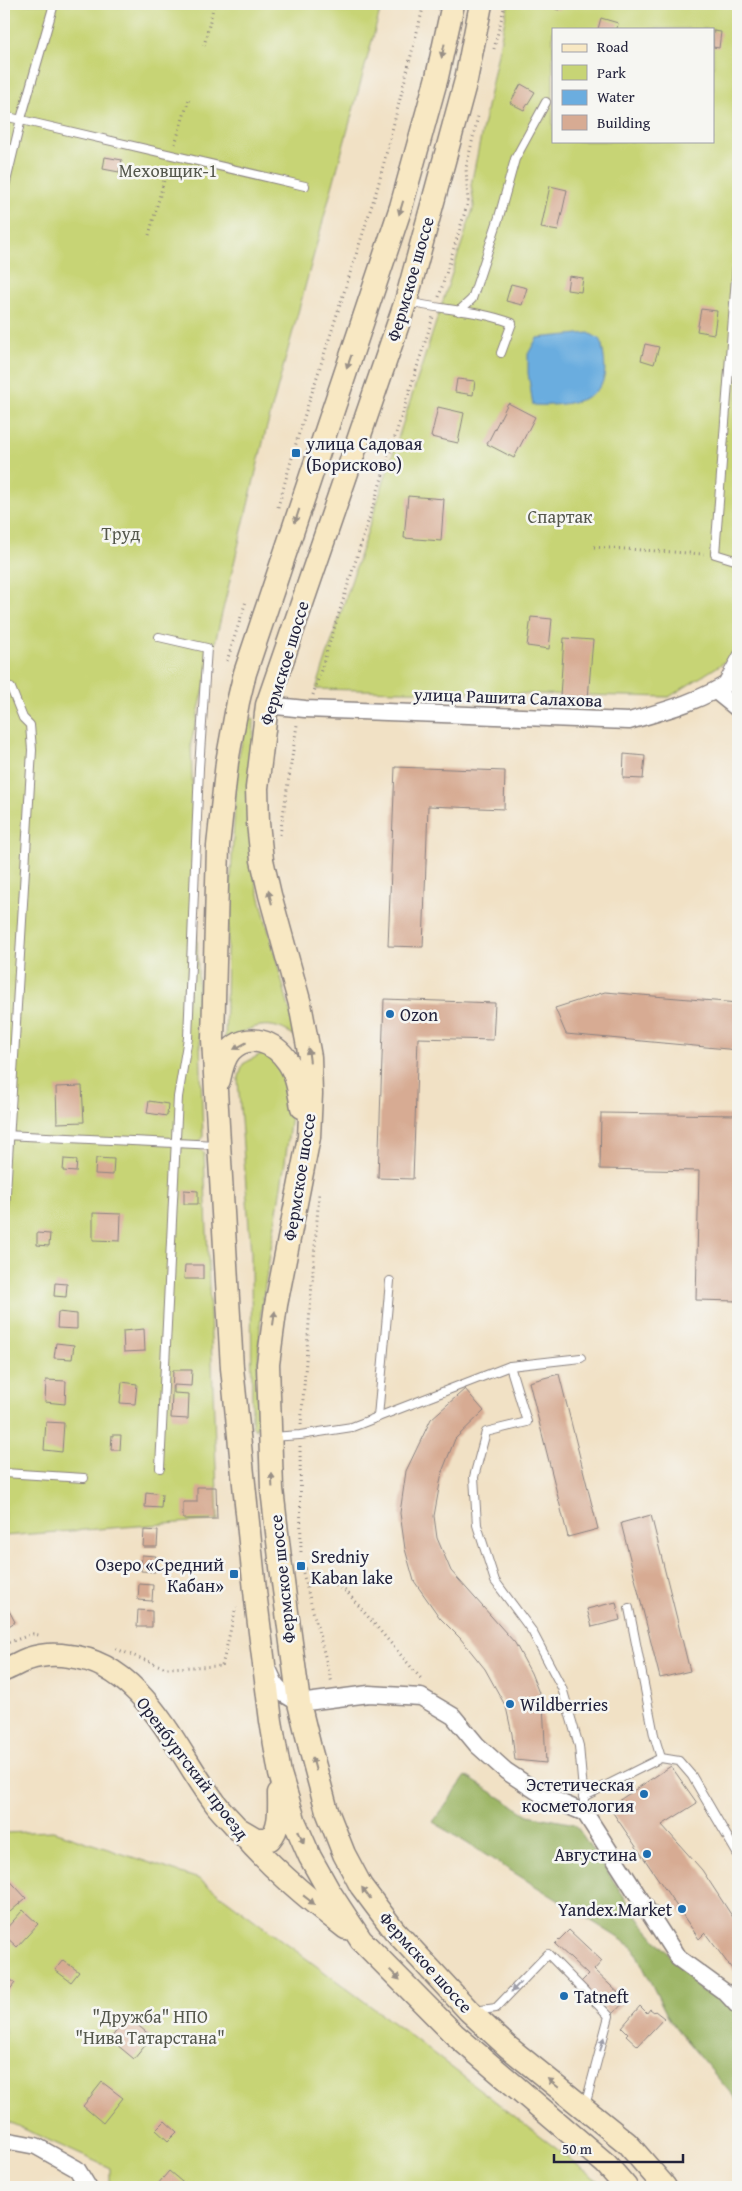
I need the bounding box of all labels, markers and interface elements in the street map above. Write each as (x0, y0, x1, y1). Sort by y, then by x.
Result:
legend (552, 28, 714, 142)
text: Road (597, 36, 628, 57)
one-way arrow (438, 44, 446, 60)
text: Park (597, 62, 626, 83)
text: Water (597, 86, 635, 107)
text: Building (597, 112, 651, 133)
park label: Меховщик-1 (119, 157, 217, 184)
one-way arrow (396, 201, 404, 216)
street label: Фермское шоссе (379, 213, 441, 345)
one-way arrow (344, 355, 352, 370)
place label: улица Садовая (Борисково) (305, 430, 422, 478)
marker: улица Садовая (Борисково) (290, 447, 302, 459)
park label: Спартак (528, 503, 593, 530)
one-way arrow (293, 509, 300, 524)
park label: Труд (102, 520, 141, 547)
street label: Фермское шоссе (252, 597, 316, 729)
street label: улица Рашита Салахова (412, 680, 603, 714)
one-way arrow (266, 889, 274, 904)
place label: Ozon (400, 1001, 438, 1028)
marker: Ozon (384, 1008, 396, 1020)
one-way arrow (232, 1042, 247, 1050)
one-way arrow (305, 1046, 313, 1062)
street label: Фермское шоссе (276, 1111, 322, 1243)
one-way arrow (270, 1310, 278, 1326)
one-way arrow (267, 1472, 275, 1488)
street label: Фермское шоссе (262, 1513, 302, 1645)
place label: Sredniy Kaban lake (311, 1543, 393, 1591)
place label: Озеро «Средний Кабан» (95, 1551, 224, 1599)
marker: Sredniy Kaban lake (295, 1560, 307, 1572)
marker: Озеро «Средний Кабан» (228, 1568, 240, 1580)
street label: Оренбургский проезд (130, 1691, 256, 1845)
place label: Wildberries (520, 1691, 608, 1718)
marker: Wildberries (504, 1698, 516, 1710)
one-way arrow (310, 1756, 318, 1771)
place label: Эстетическая косметология (522, 1771, 634, 1819)
marker: Эстетическая косметология (638, 1788, 650, 1800)
one-way arrow (297, 1830, 305, 1844)
place label: Августина (554, 1841, 637, 1868)
marker: Августина (641, 1848, 653, 1860)
one-way arrow (361, 1886, 371, 1900)
one-way arrow (302, 1894, 315, 1905)
place label: Yandex.Market (558, 1896, 673, 1923)
marker: Yandex.Market (676, 1903, 688, 1915)
street label: Фермское шоссе (373, 1905, 479, 2019)
one-way arrow (389, 1968, 401, 1980)
one-way arrow (511, 1981, 523, 1993)
place label: Tatneft (574, 1983, 630, 2010)
marker: Tatneft (558, 1990, 570, 2002)
park label: "Дружба" НПО "Нива Татарстана" (75, 2003, 225, 2051)
one-way arrow (598, 2036, 606, 2051)
one-way arrow (547, 2077, 560, 2088)
scale bar (554, 2131, 683, 2163)
text: 50 m (562, 2138, 593, 2159)

